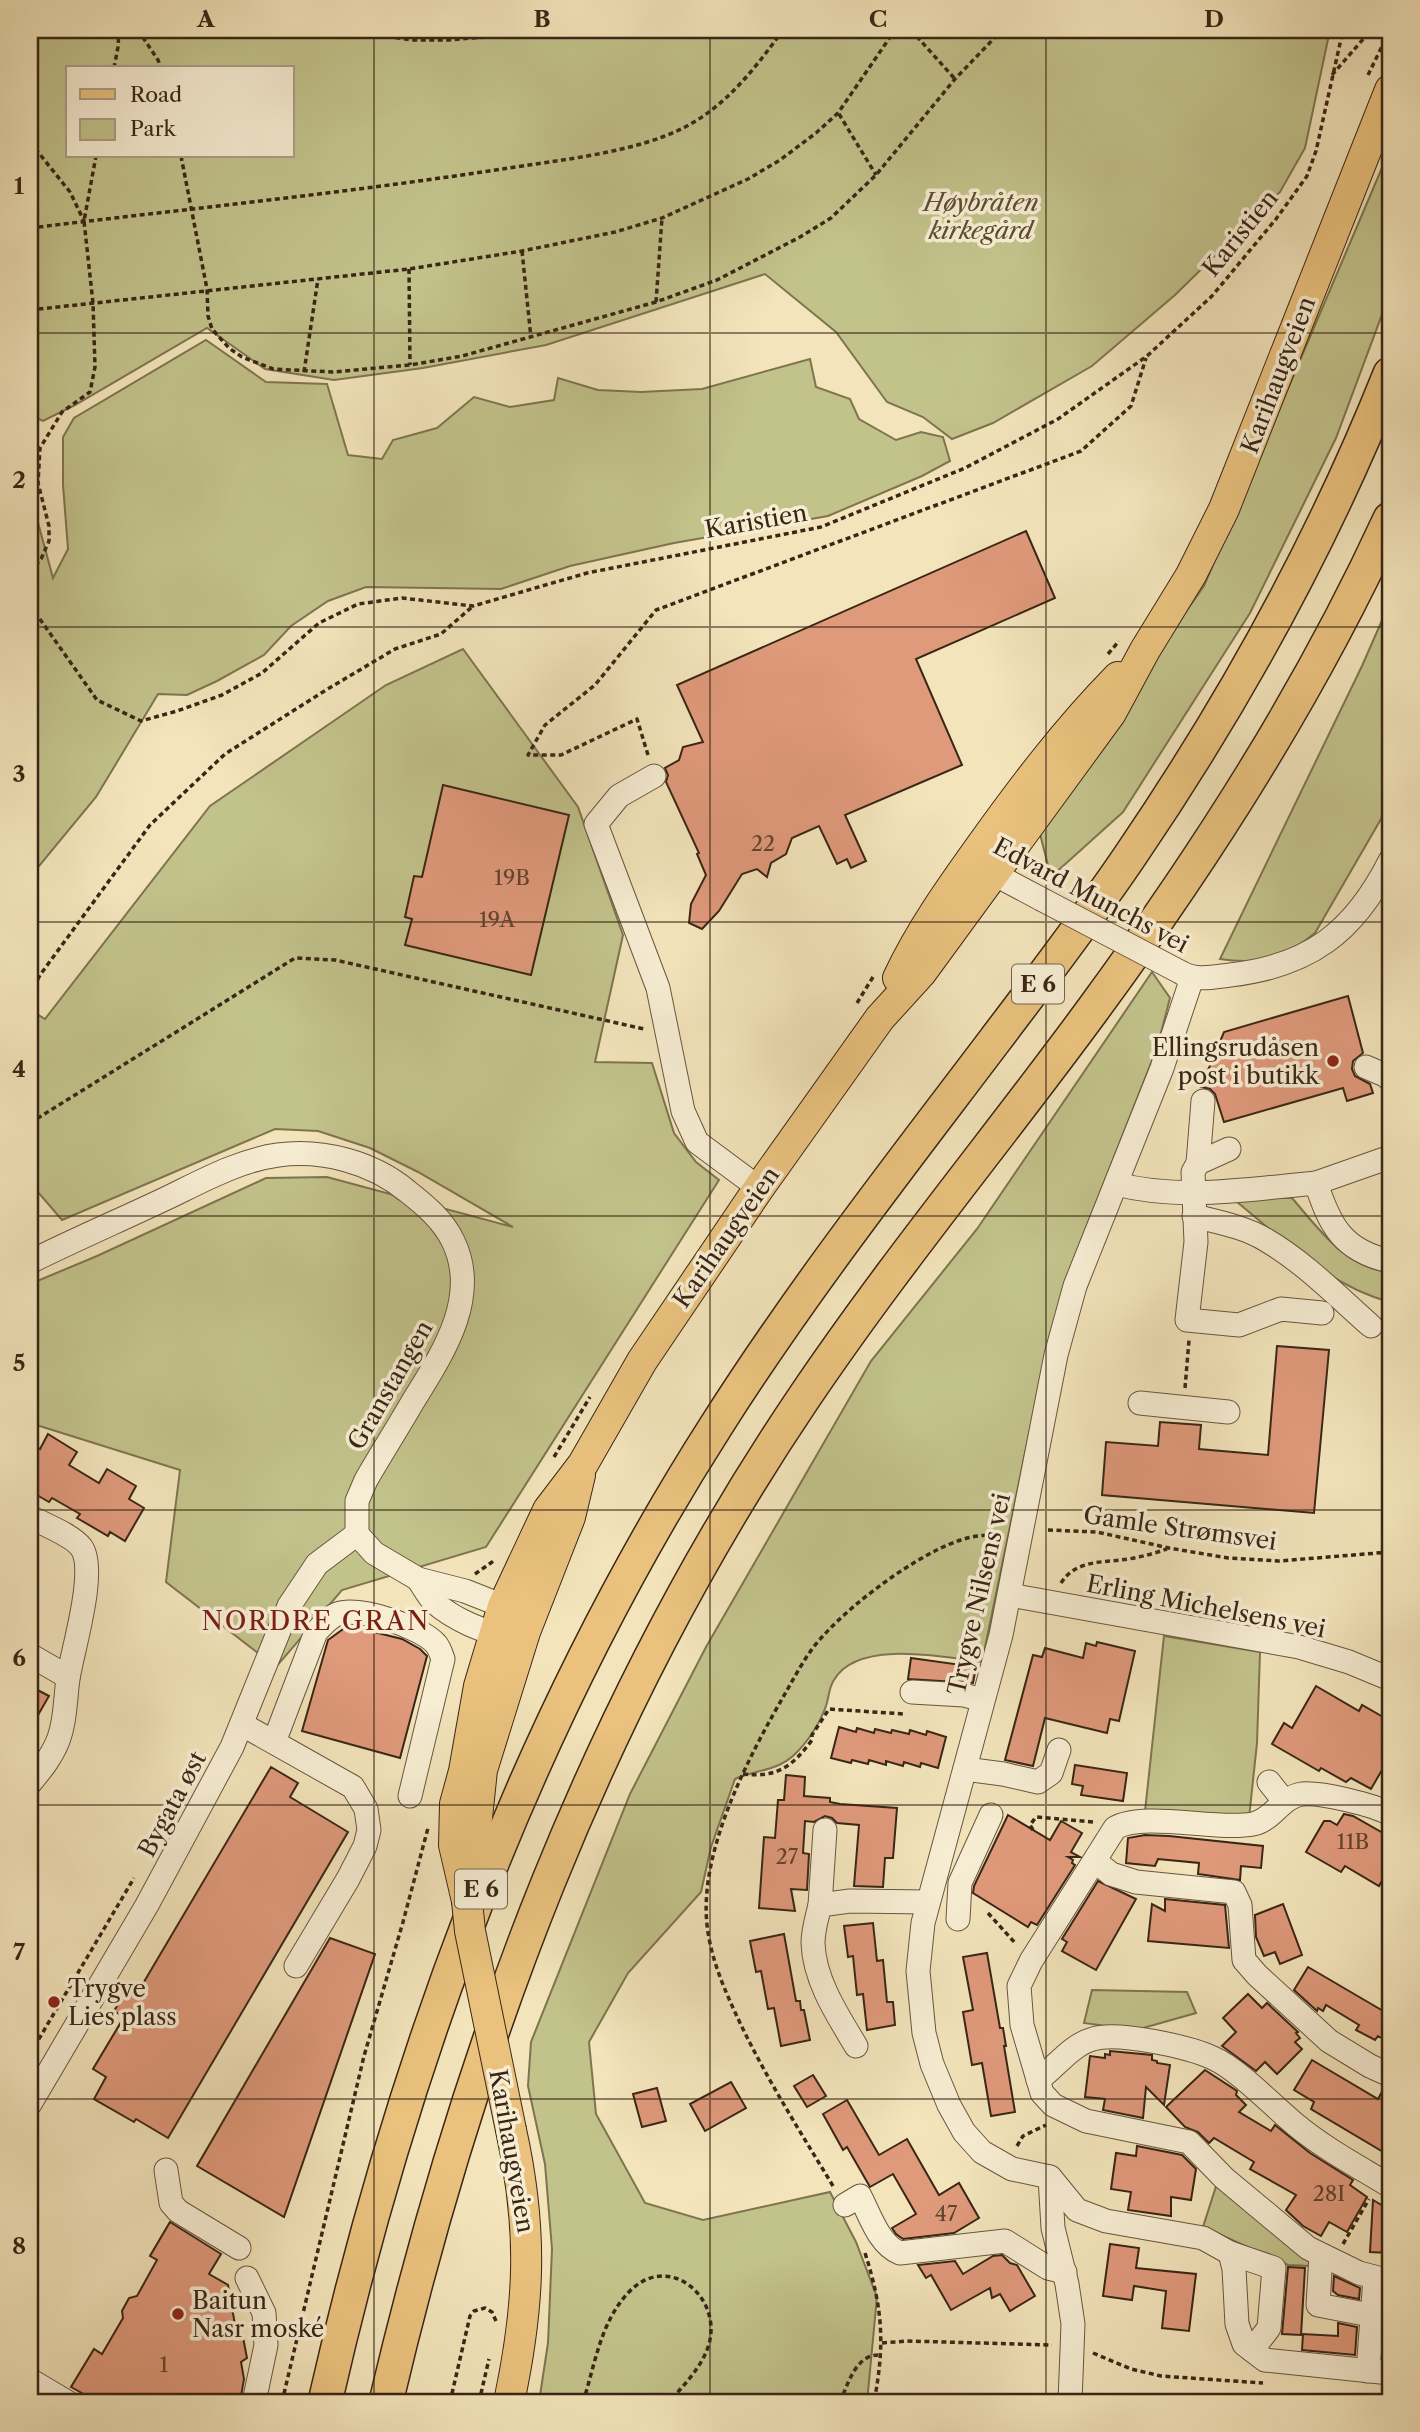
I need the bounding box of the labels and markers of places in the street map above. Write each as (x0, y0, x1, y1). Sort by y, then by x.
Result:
place label: Ellingsrudåsen post i butikk (1152, 1033, 1320, 1090)
marker: Ellingsrudåsen post i butikk (1325, 1053, 1341, 1069)
place label: Trygve Lies plass (68, 1974, 177, 2031)
marker: Trygve Lies plass (46, 1994, 62, 2010)
place label: Baitun Nasr moské (192, 2286, 324, 2343)
marker: Baitun Nasr moské (170, 2306, 186, 2322)

